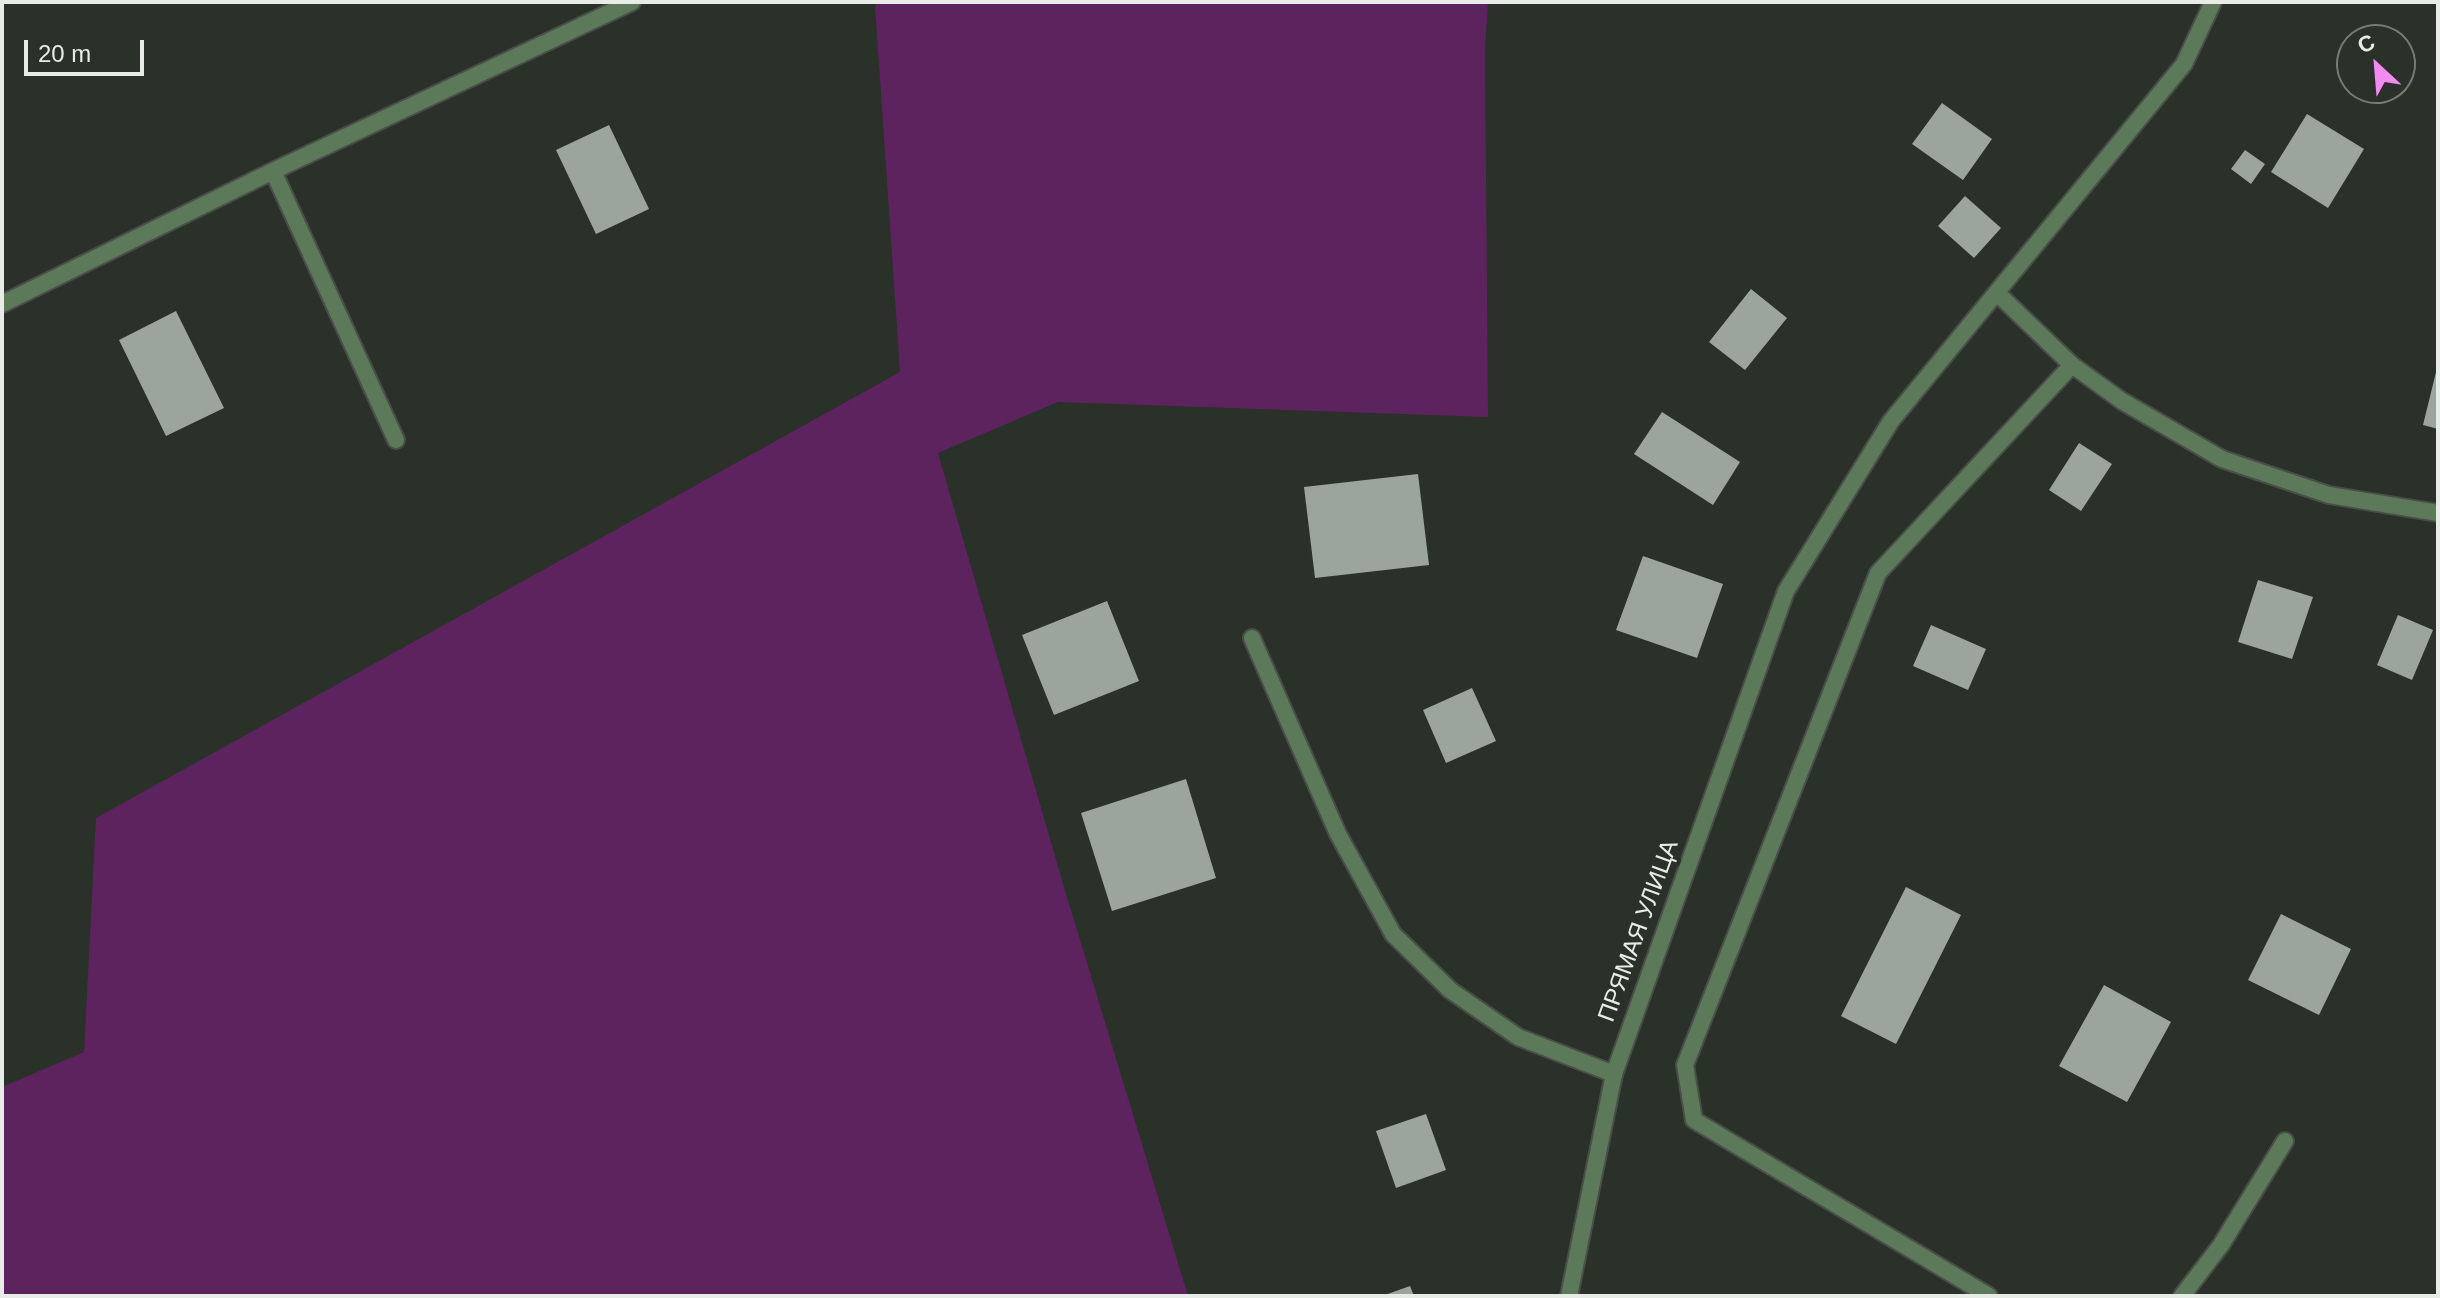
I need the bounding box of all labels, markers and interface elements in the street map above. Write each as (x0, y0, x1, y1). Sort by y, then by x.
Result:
scale bar (28, 24, 148, 74)
north arrow (2336, 24, 2416, 104)
text: С (2354, 29, 2379, 58)
text: 20 m (38, 40, 91, 67)
street label: ПРЯМАЯ УЛИЦА (1593, 836, 1685, 1026)

